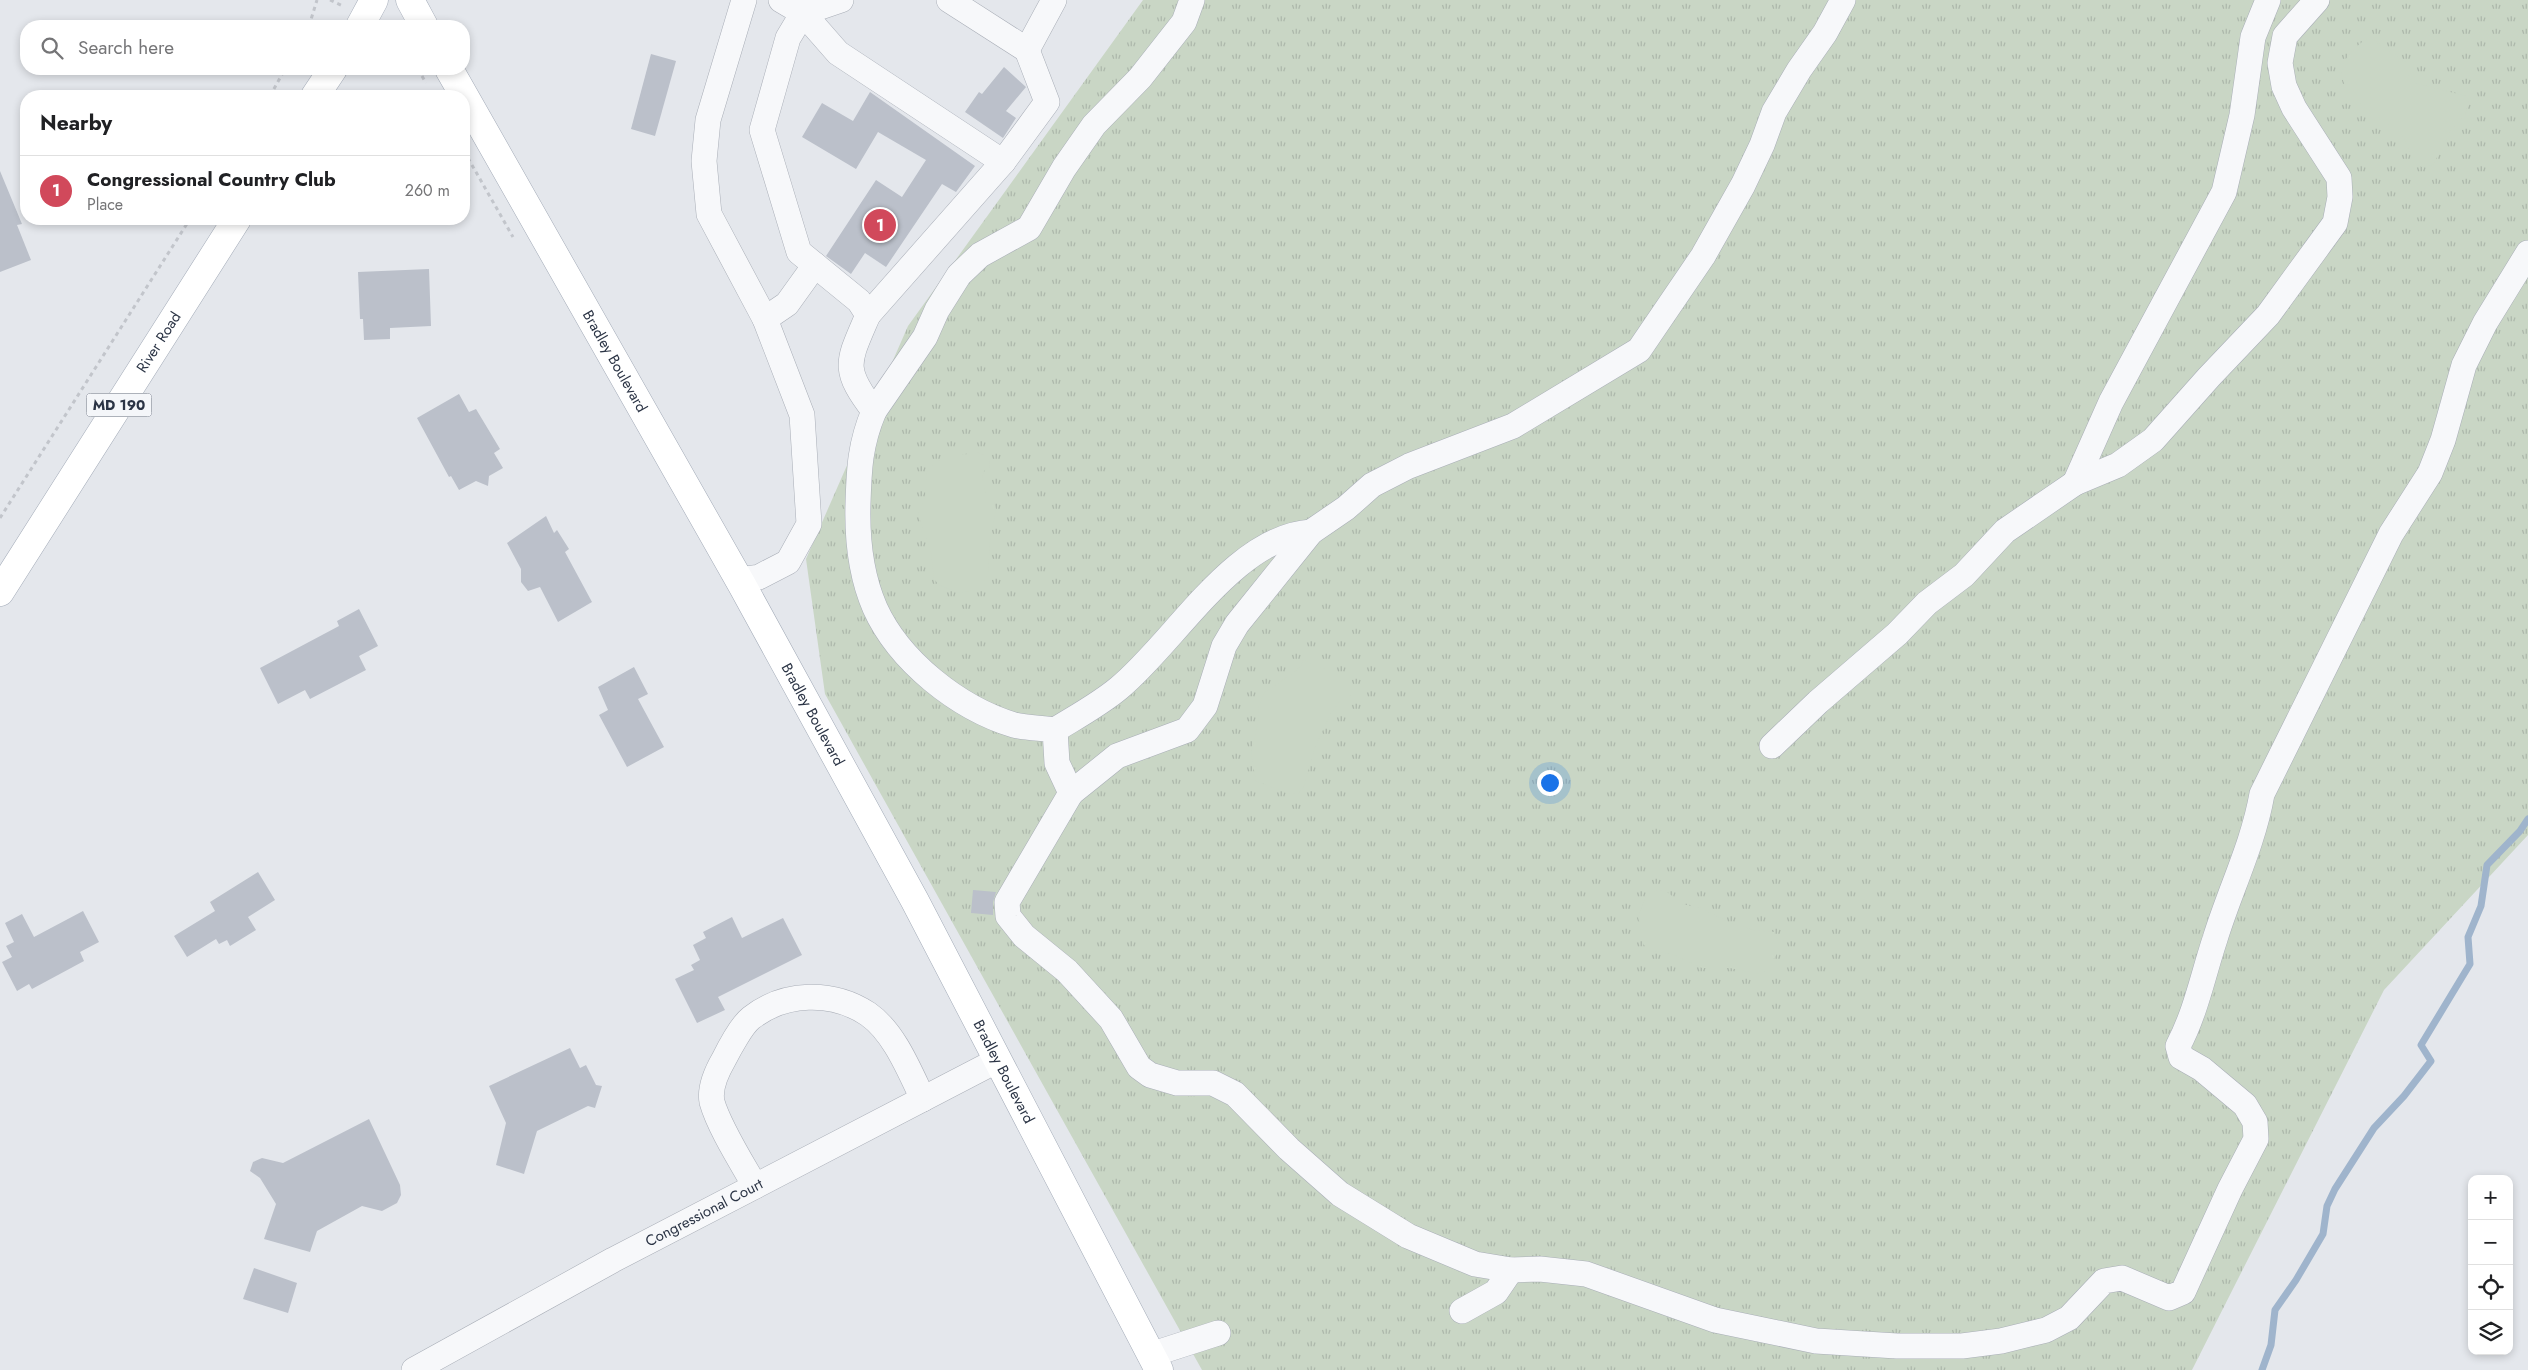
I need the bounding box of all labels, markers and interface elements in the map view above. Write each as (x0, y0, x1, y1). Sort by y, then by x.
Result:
search box (20, 20, 470, 75)
icon: search (38, 34, 66, 62)
text: Search here (78, 34, 174, 61)
text: Nearby (40, 108, 112, 138)
text: Congressional Country Club (87, 166, 336, 193)
text: 1 (52, 179, 60, 202)
text: 260 m (405, 179, 450, 202)
text: Place (87, 193, 123, 216)
pin: 1 (864, 206, 896, 244)
street label: Bradley Boulevard (577, 306, 653, 416)
street label: River Road (131, 307, 186, 377)
road number: MD 190 (86, 394, 152, 416)
street label: Bradley Boulevard (776, 659, 850, 770)
your location (1537, 770, 1563, 796)
street label: Bradley Boulevard (968, 1016, 1040, 1127)
street label: Congressional Court (641, 1173, 767, 1252)
map controls (2468, 1175, 2513, 1355)
button: + (2468, 1175, 2513, 1220)
button: − (2468, 1220, 2513, 1265)
button: locate (2468, 1265, 2513, 1310)
button: layers (2468, 1310, 2513, 1355)

